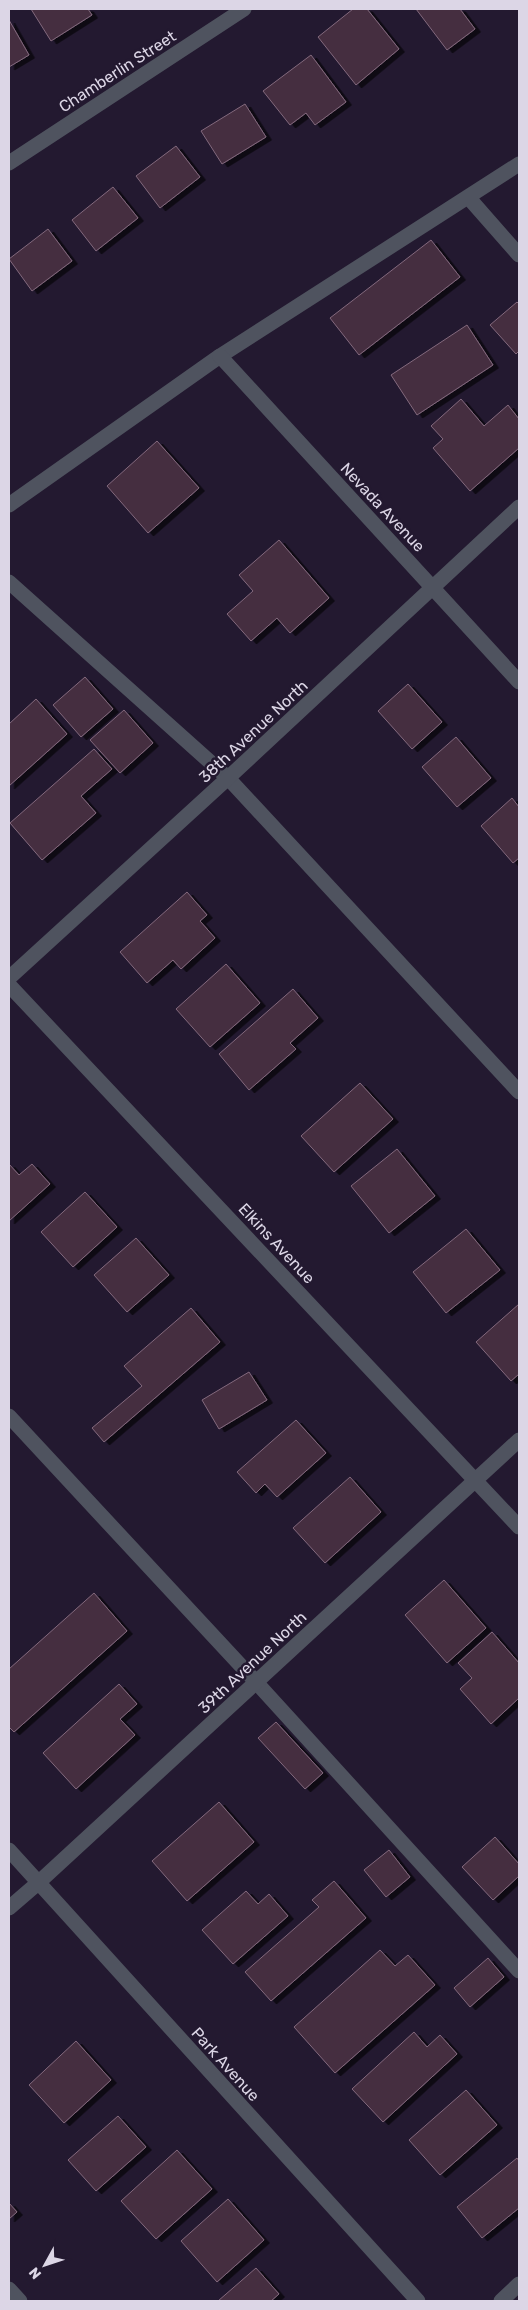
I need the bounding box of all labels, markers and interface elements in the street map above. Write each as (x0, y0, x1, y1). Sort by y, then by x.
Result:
street label: Chamberlin Street (55, 27, 179, 116)
street label: Nevada Avenue (336, 459, 429, 556)
street label: 38th Avenue North (195, 676, 312, 787)
street label: Elkins Avenue (235, 1199, 319, 1288)
street label: 39th Avenue North (194, 1607, 310, 1717)
street label: Park Avenue (188, 2024, 264, 2105)
north arrow (20, 2240, 70, 2290)
text: N (26, 2264, 45, 2282)

